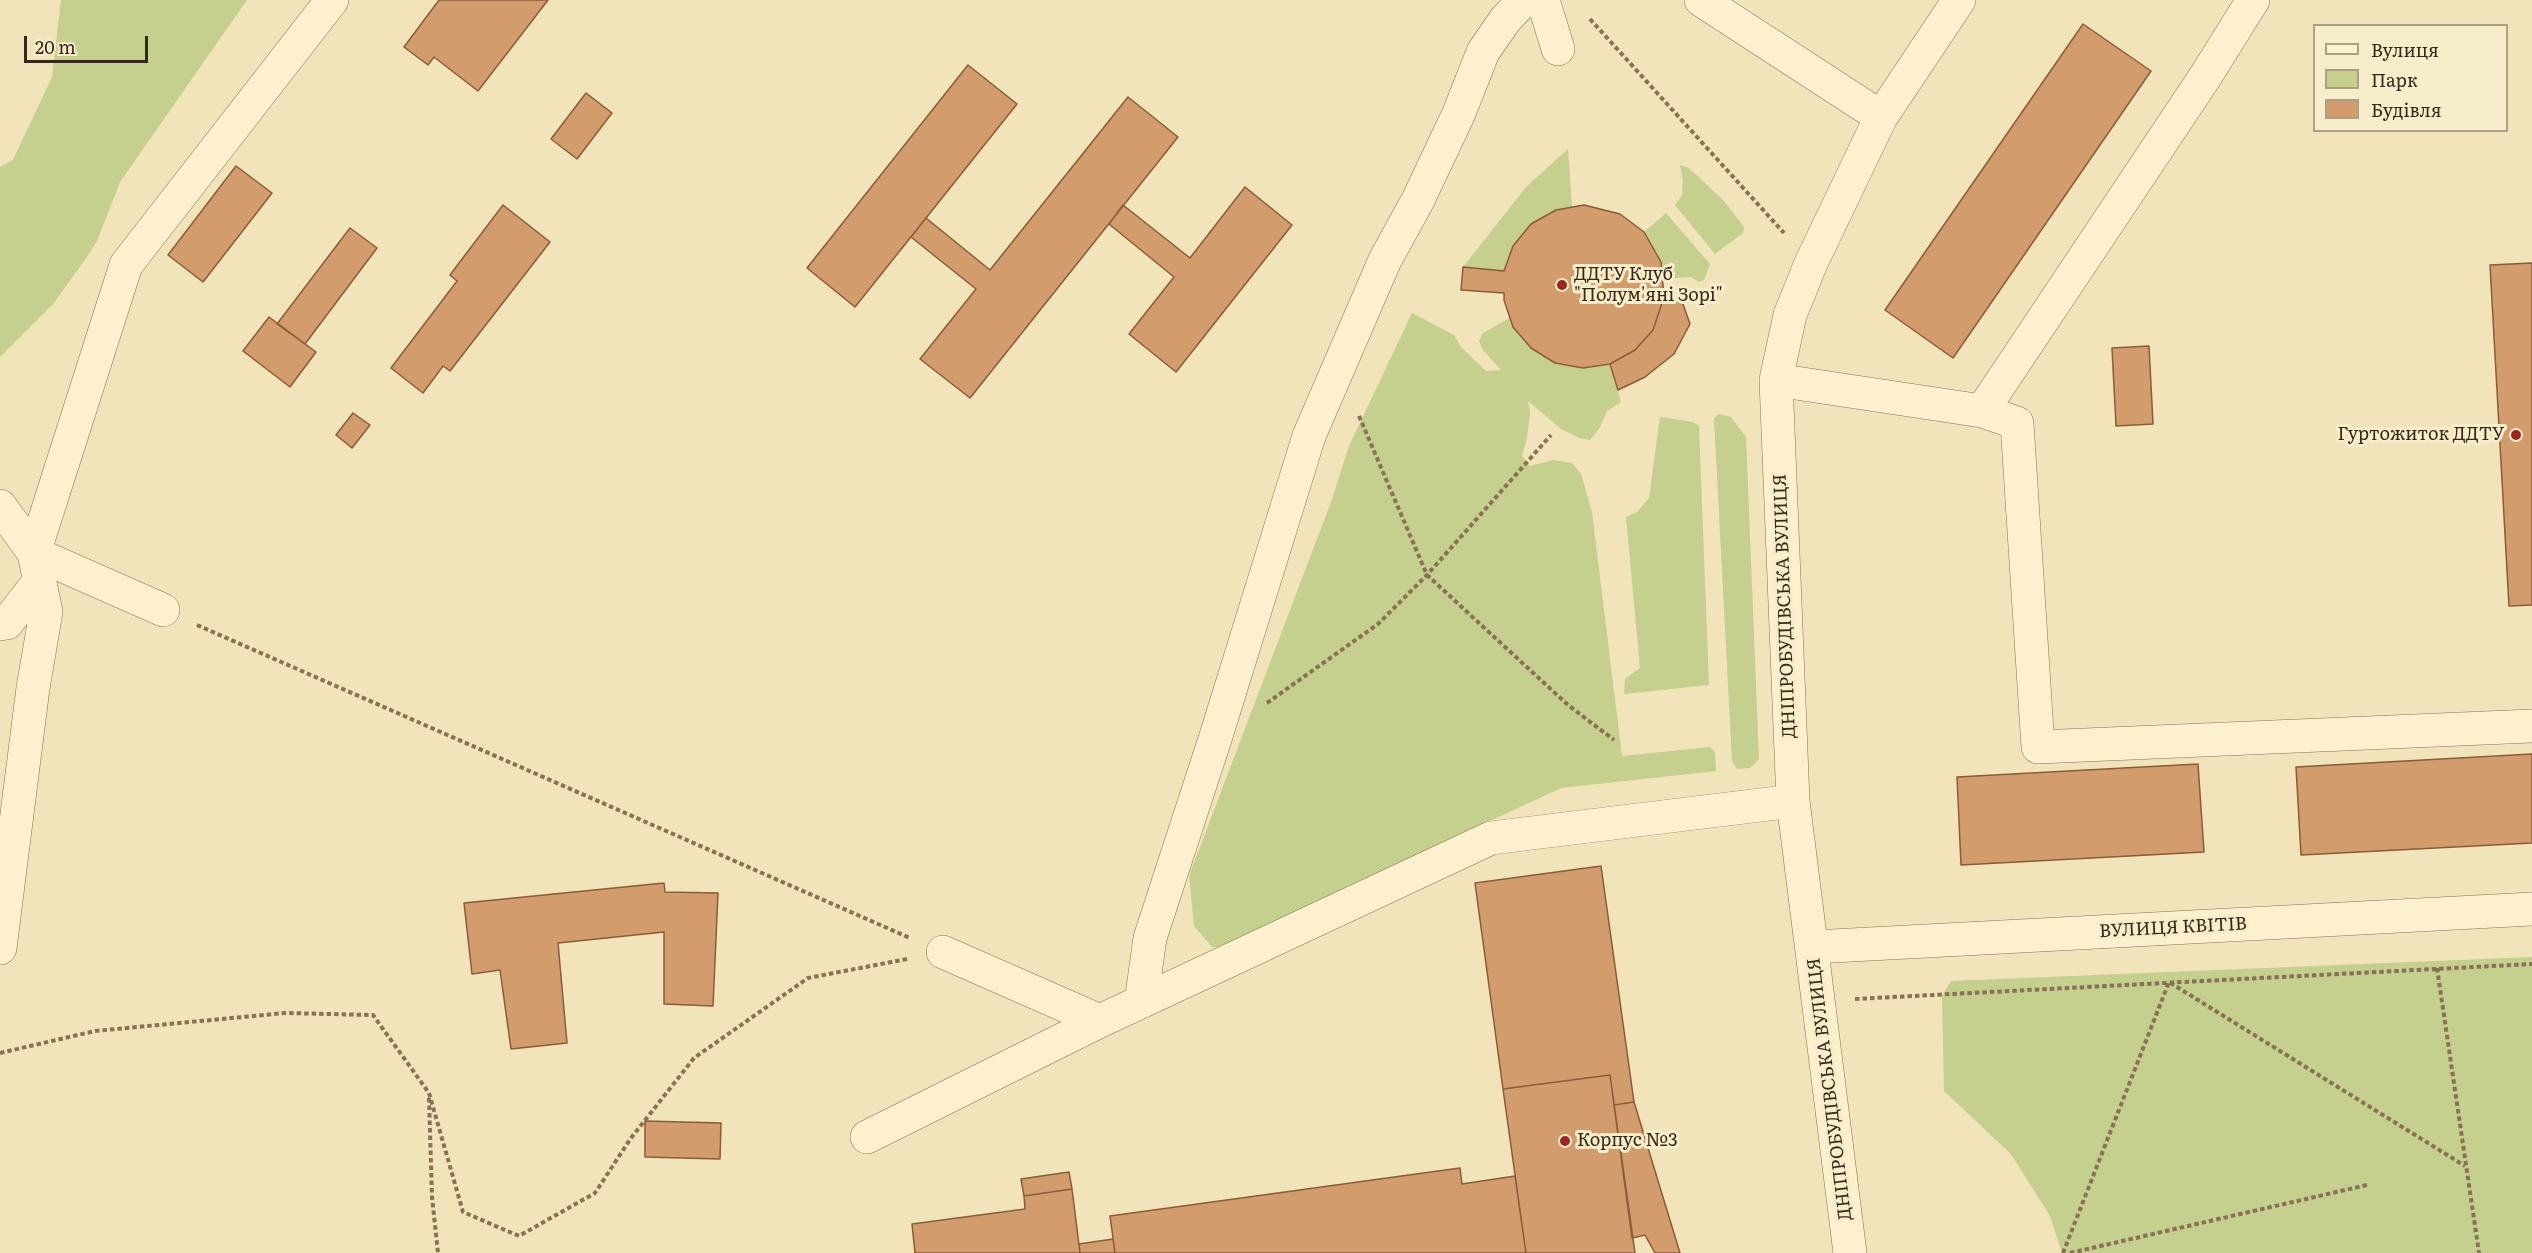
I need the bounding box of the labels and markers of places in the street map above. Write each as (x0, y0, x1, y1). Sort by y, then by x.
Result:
place label: ДДТУ Клуб "Полум'яні Зорі" (1574, 264, 1723, 306)
marker: ДДТУ Клуб "Полум'яні Зорі" (1555, 278, 1569, 292)
place label: Гуртожиток ДДТУ (2338, 424, 2504, 446)
marker: Гуртожиток ДДТУ (2509, 428, 2523, 442)
place label: Корпус №3 (1577, 1130, 1678, 1152)
marker: Корпус №3 (1558, 1134, 1572, 1148)

